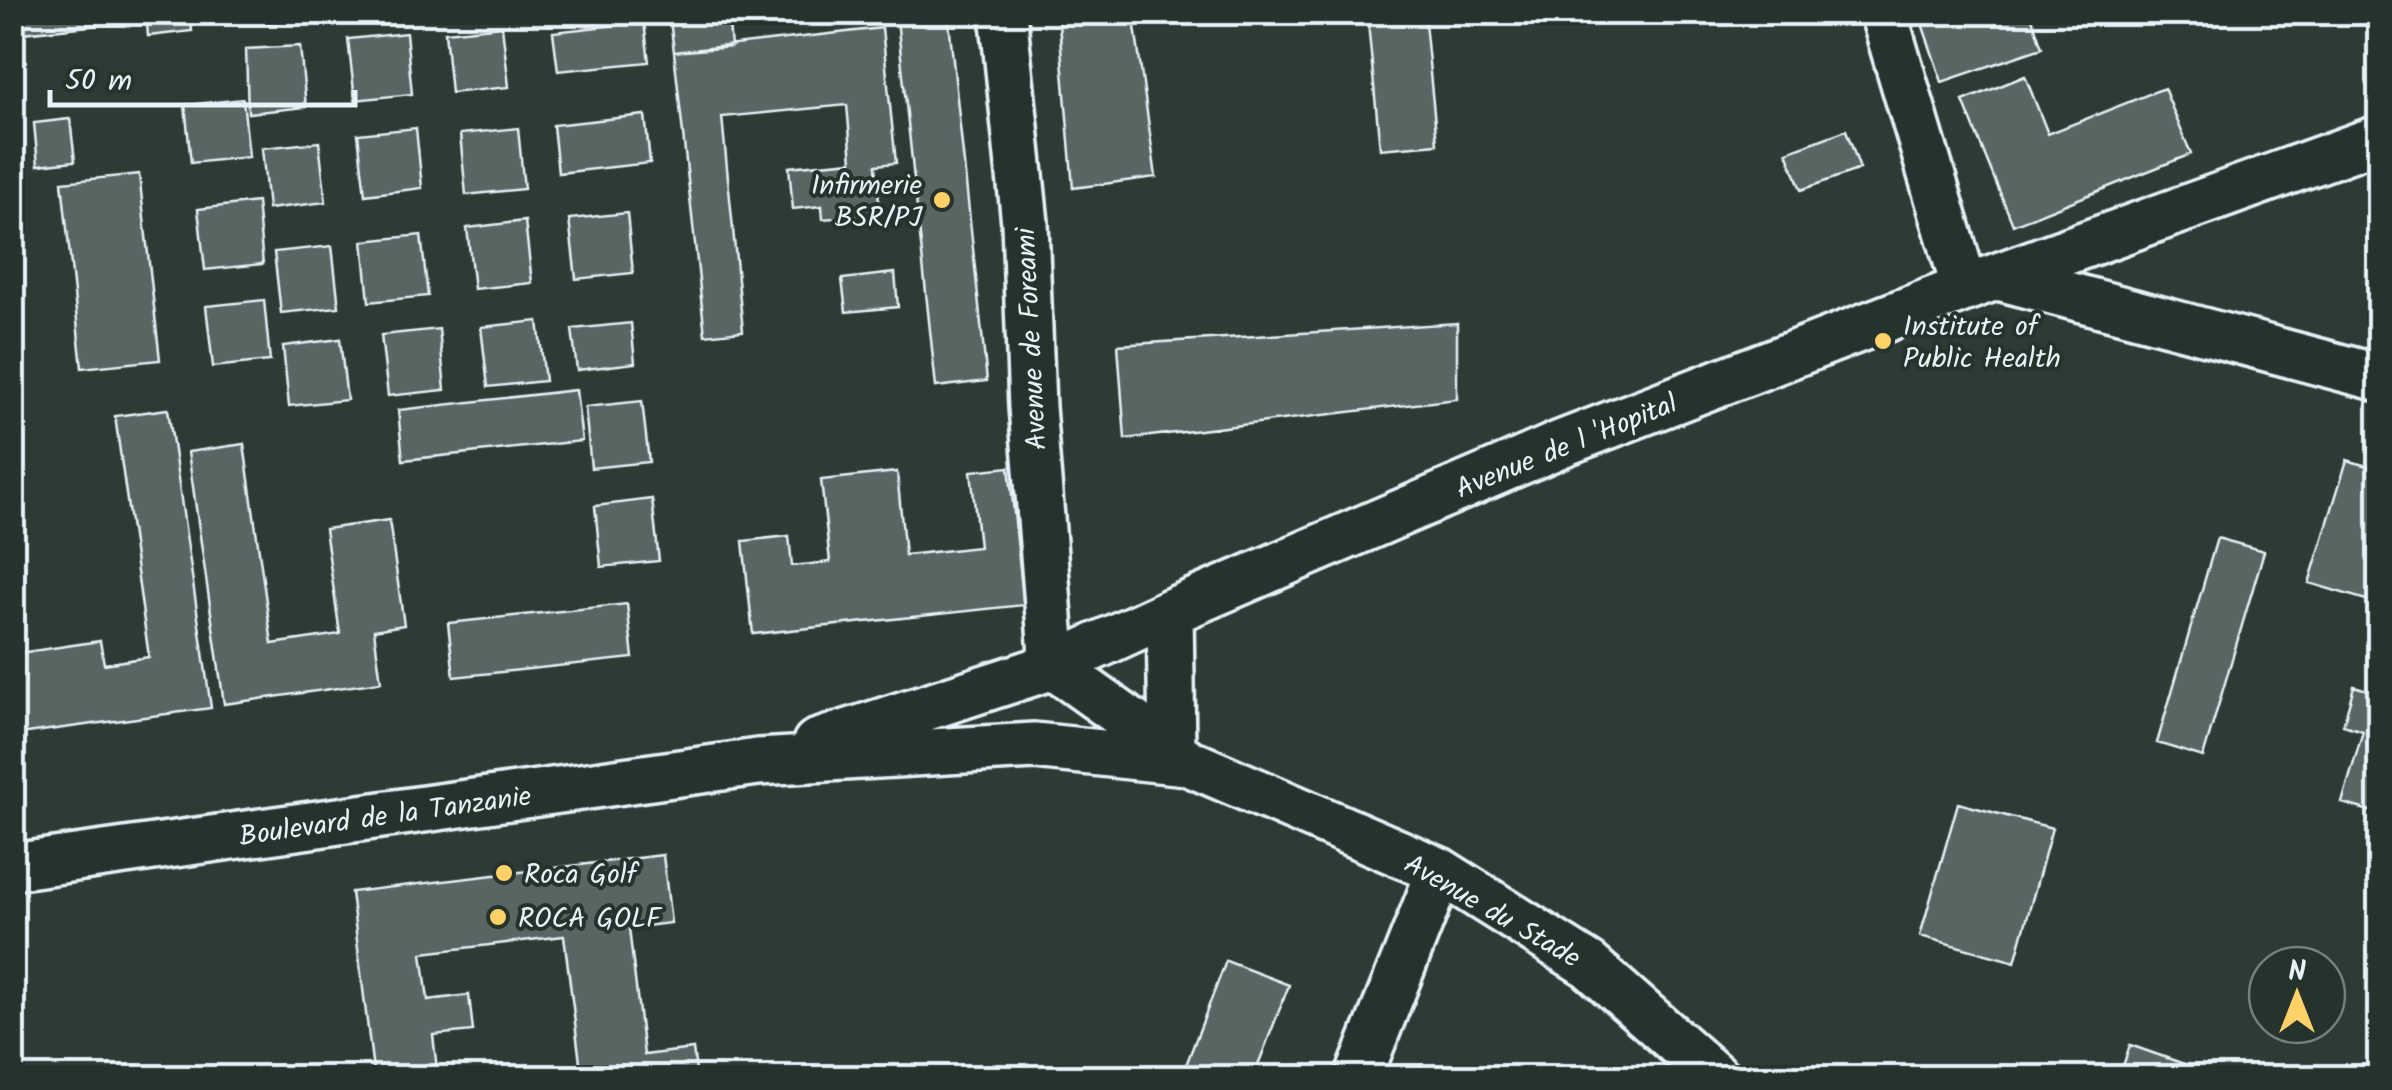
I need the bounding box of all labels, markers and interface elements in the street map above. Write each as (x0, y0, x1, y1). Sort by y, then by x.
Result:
scale bar (50, 45, 355, 107)
text: 50 m (65, 58, 132, 106)
place label: Infirmerie BSR/PJ (811, 164, 923, 241)
marker: Infirmerie BSR/PJ (931, 189, 953, 211)
street label: Avenue de Foreami (1004, 225, 1061, 451)
place label: Institute of Public Health (1903, 305, 2061, 382)
marker: Institute of Public Health (1872, 330, 1894, 352)
street label: Avenue de l 'Hopital (1449, 382, 1685, 512)
street label: Boulevard de la Tanzanie (236, 775, 535, 860)
street label: Avenue du Stade (1395, 843, 1589, 981)
place label: Roca Golf (524, 853, 640, 898)
marker: Roca Golf (493, 862, 515, 884)
place label: ROCA GOLF (518, 897, 663, 942)
marker: ROCA GOLF (487, 906, 509, 928)
north arrow (2247, 945, 2347, 1045)
text: N (2288, 950, 2306, 995)

